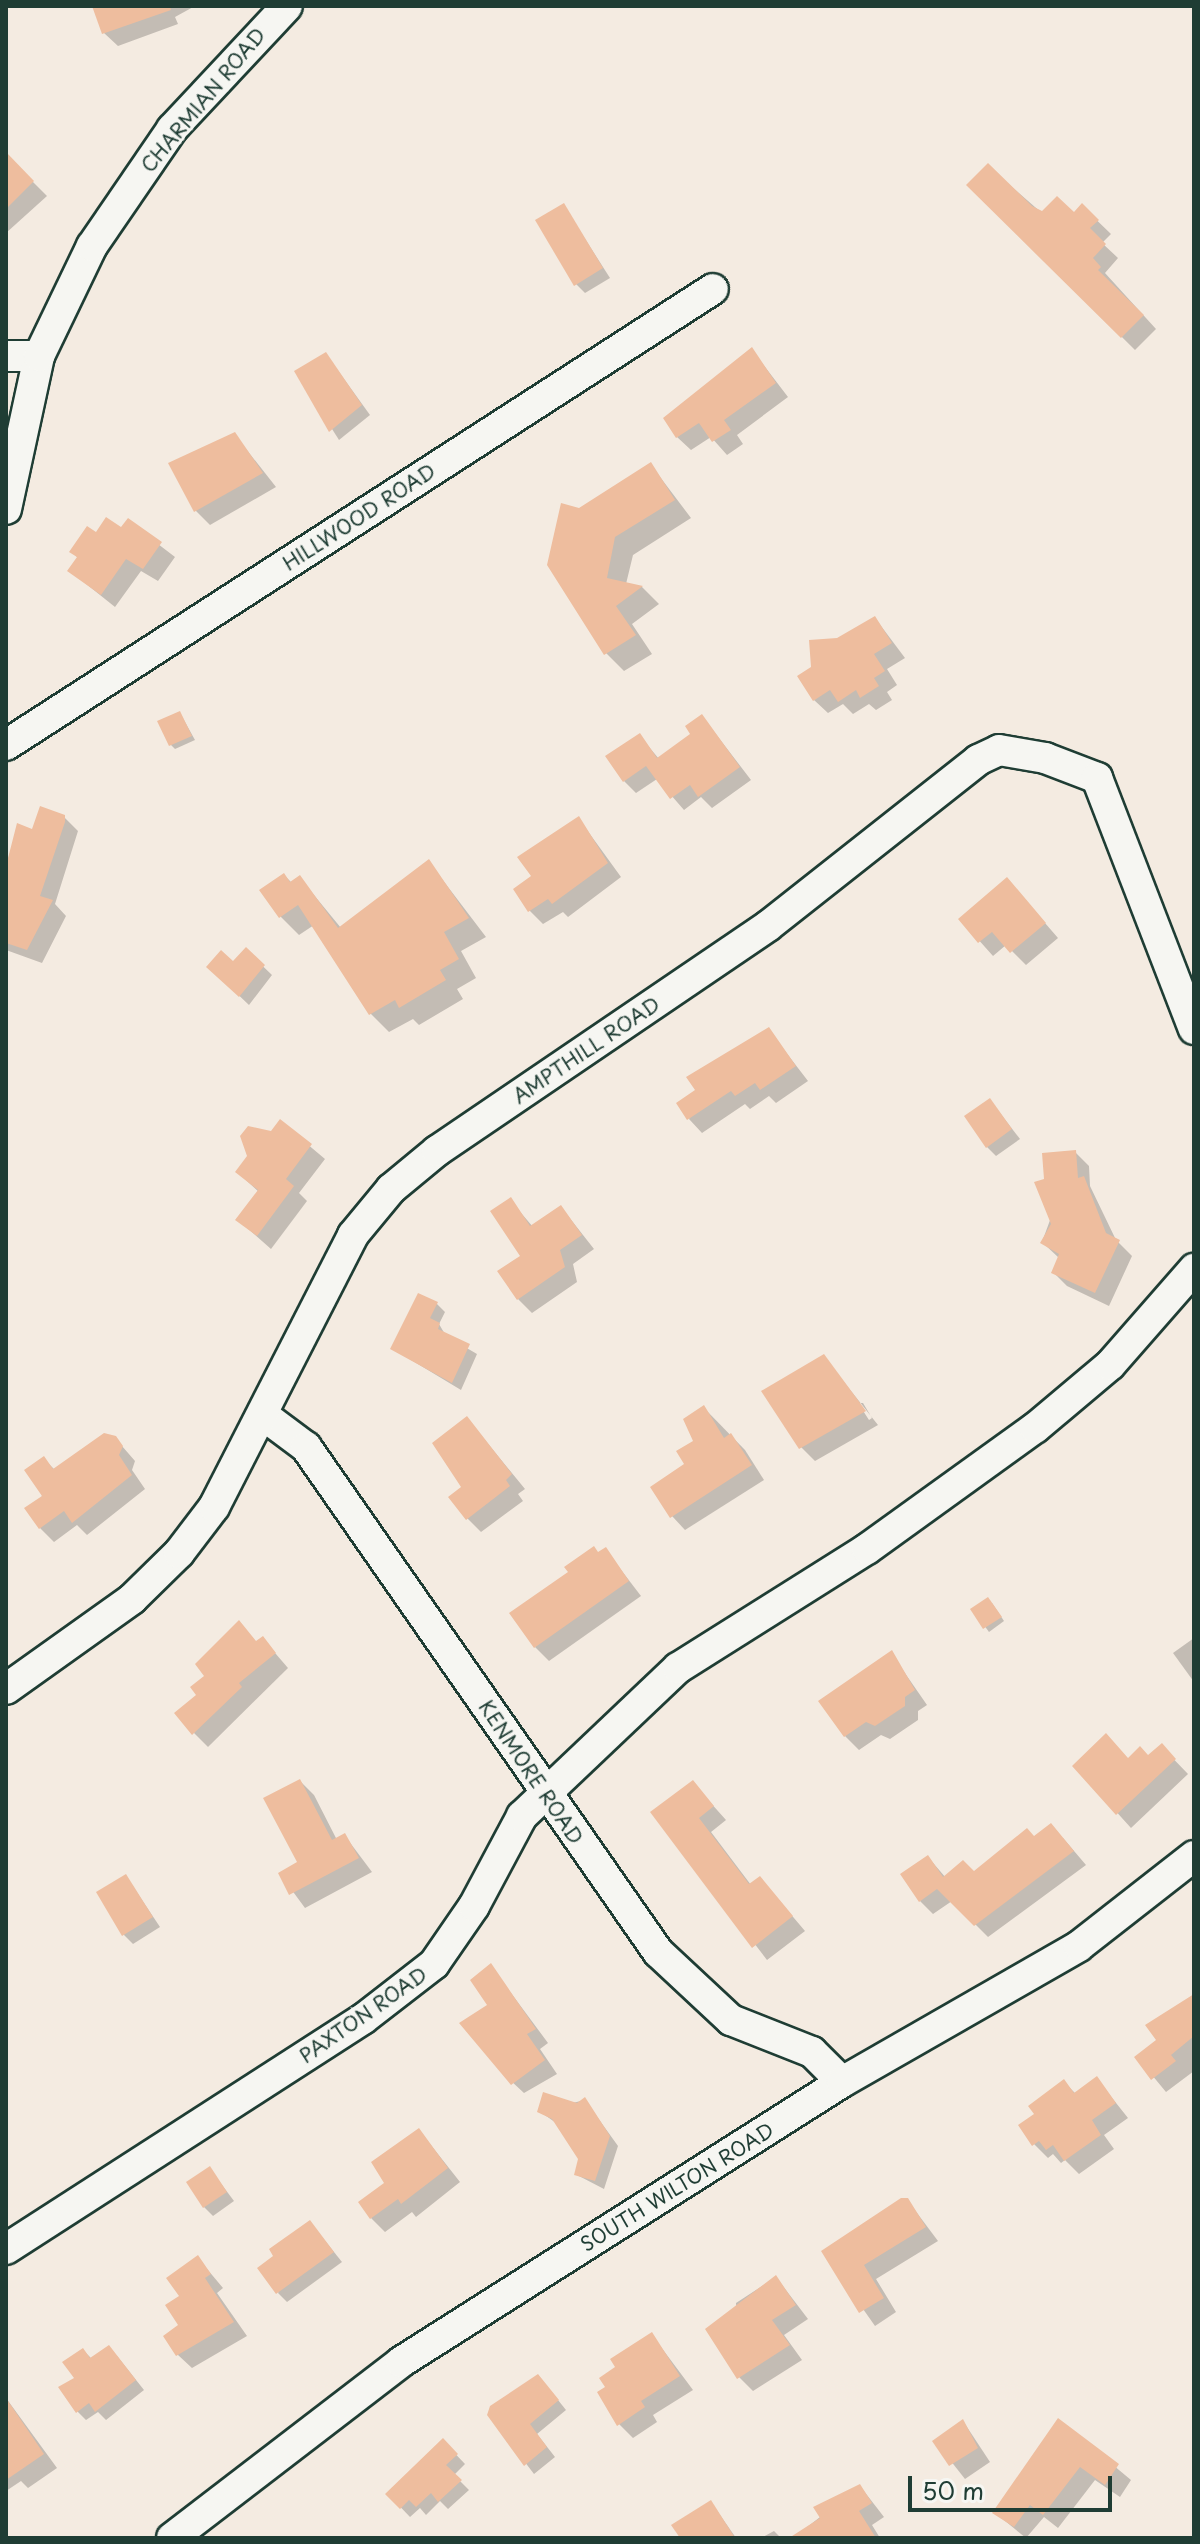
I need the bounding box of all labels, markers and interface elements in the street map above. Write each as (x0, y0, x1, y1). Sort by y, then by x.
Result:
street label: CHARMIAN ROAD (136, 23, 270, 177)
street label: HILLWOOD ROAD (278, 458, 440, 576)
street label: AMPTHILL ROAD (508, 992, 664, 1108)
street label: KENMORE ROAD (473, 1695, 589, 1849)
street label: PAXTON ROAD (294, 1962, 432, 2068)
street label: SOUTH WILTON ROAD (575, 2117, 779, 2257)
scale bar (912, 2460, 1116, 2510)
text: 50 m (922, 2472, 984, 2508)

